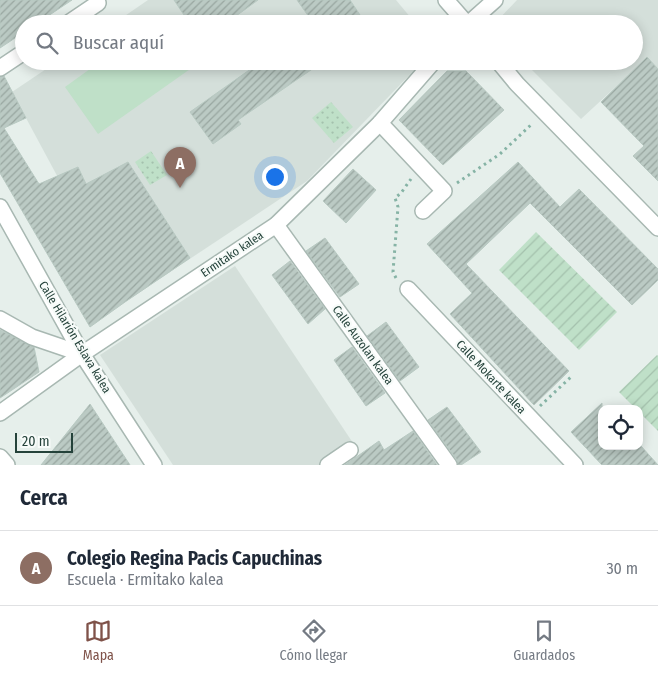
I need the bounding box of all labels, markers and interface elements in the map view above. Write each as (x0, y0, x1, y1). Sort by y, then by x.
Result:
search box (15, 15, 643, 70)
icon: search (33, 29, 61, 57)
text: Buscar aquí (73, 31, 164, 54)
pin: A (164, 147, 196, 188)
your location (262, 164, 288, 190)
street label: Ermitako kalea (198, 228, 266, 280)
street label: Calle Hilarión Eslava kalea (36, 279, 114, 396)
street label: Calle Auzolan kalea (330, 303, 396, 387)
street label: Calle Mokarte kalea (453, 337, 529, 417)
map controls (598, 405, 643, 450)
button: locate (598, 405, 643, 450)
scale bar (15, 430, 72, 453)
text: 20 m (22, 433, 50, 450)
text: Cerca (20, 485, 68, 511)
text: Colegio Regina Pacis Capuchinas (67, 547, 322, 570)
text: A (32, 559, 40, 578)
text: 30 m (606, 559, 638, 578)
text: Escuela · Ermitako kalea (67, 570, 224, 589)
tab: Mapa (83, 617, 114, 664)
tab: Cómo llegar (280, 617, 348, 664)
tab: Guardados (513, 617, 575, 664)

